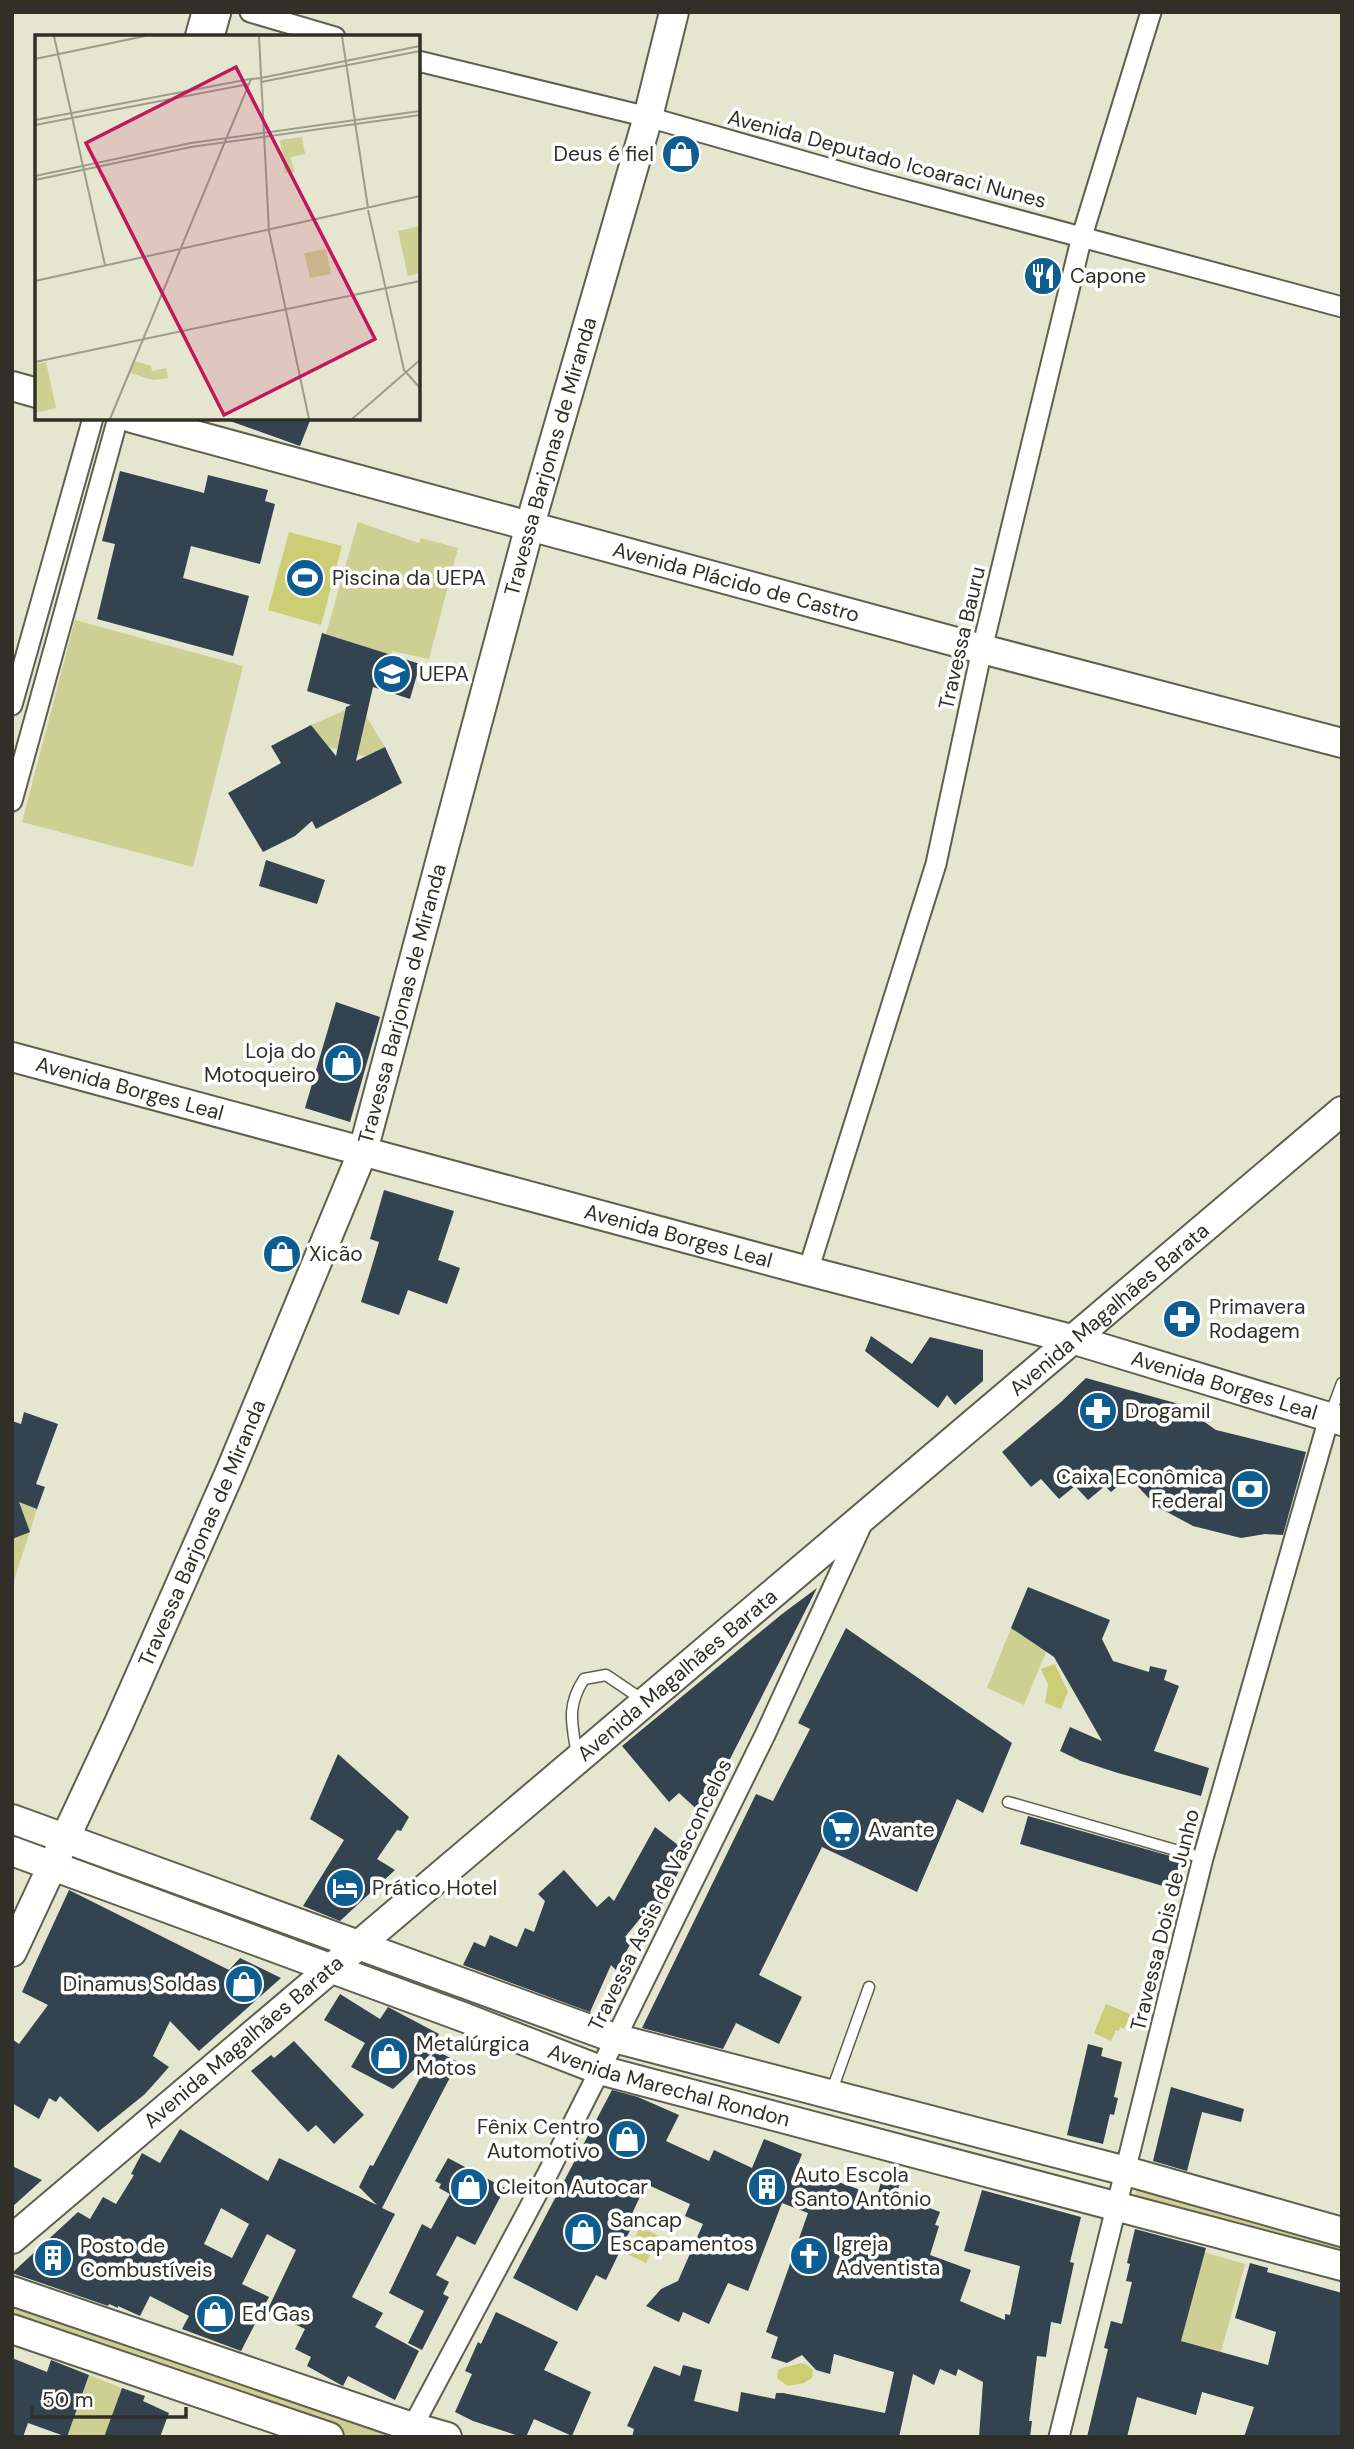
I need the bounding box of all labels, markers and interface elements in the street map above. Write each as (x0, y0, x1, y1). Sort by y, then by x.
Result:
inset map (35, 35, 420, 420)
street label: Avenida Deputado Icoaraci Nunes (725, 103, 1049, 215)
shop icon: Deus é fiel (660, 133, 702, 175)
place label: Deus é fiel (554, 140, 654, 168)
restaurant icon: Capone (1022, 255, 1064, 297)
place label: Capone (1070, 262, 1146, 290)
street label: Travessa Barjonas de Miranda (498, 314, 603, 599)
street label: Avenida Plácido de Castro (610, 535, 863, 629)
sports icon: Piscina da UEPA (284, 557, 326, 599)
place label: Piscina da UEPA (332, 564, 486, 592)
street label: Travessa Bauru (932, 564, 992, 712)
school or university icon: UEPA (371, 653, 413, 695)
place label: UEPA (419, 660, 469, 688)
street label: Travessa Barjonas de Miranda (352, 861, 453, 1147)
place label: Loja do Motoqueiro (204, 1037, 316, 1089)
shop icon: Loja do Motoqueiro (322, 1042, 364, 1084)
street label: Avenida Borges Leal (33, 1050, 227, 1127)
street label: Avenida Borges Leal (581, 1198, 775, 1275)
street label: Avenida Magalhães Barata (1003, 1217, 1215, 1402)
shop icon: Xicão (261, 1233, 303, 1275)
place label: Xicão (309, 1240, 363, 1268)
place label: Primavera Rodagem (1209, 1293, 1305, 1345)
pharmacy icon: Primavera Rodagem (1161, 1298, 1203, 1340)
street label: Avenida Borges Leal (1128, 1344, 1321, 1427)
pharmacy icon: Drogamil (1077, 1390, 1119, 1432)
street label: Travessa Barjonas de Miranda (132, 1396, 272, 1671)
place label: Drogamil (1125, 1397, 1210, 1425)
place label: Caixa Econômica Federal (1056, 1463, 1223, 1515)
bank icon: Caixa Econômica Federal (1229, 1468, 1271, 1510)
street label: Avenida Magalhães Barata (571, 1583, 783, 1768)
street label: Travessa Assis de Vasconcelos (582, 1754, 738, 2036)
street label: Travessa Dois de Junho (1124, 1806, 1206, 2034)
supermarket icon: Avante (820, 1809, 862, 1851)
place label: Avante (868, 1816, 935, 1844)
hotel icon: Prático Hotel (324, 1867, 366, 1909)
place label: Prático Hotel (372, 1874, 497, 1902)
street label: Avenida Magalhães Barata (138, 1949, 349, 2135)
shop icon: Dinamus Soldas (223, 1963, 265, 2005)
place label: Dinamus Soldas (63, 1970, 217, 1998)
place label: Metalúrgica Motos (416, 2030, 529, 2082)
shop icon: Metalúrgica Motos (368, 2035, 410, 2077)
street label: Avenida Marechal Rondon (544, 2037, 793, 2134)
place label: Fênix Centro Automotivo (477, 2113, 600, 2165)
shop icon: Fênix Centro Automotivo (606, 2118, 648, 2160)
place label: Auto Escola Santo Antônio (794, 2161, 932, 2213)
shop icon: Cleiton Autocar (448, 2166, 490, 2208)
building icon: Auto Escola Santo Antônio (746, 2166, 788, 2208)
place label: Cleiton Autocar (496, 2173, 648, 2201)
place label: Sancap Escapamentos (610, 2206, 754, 2258)
shop icon: Sancap Escapamentos (562, 2211, 604, 2253)
place label: Igreja Adventista (836, 2230, 940, 2282)
place label: Posto de Combustíveis (80, 2232, 212, 2284)
church icon: Igreja Adventista (788, 2235, 830, 2277)
building icon: Posto de Combustíveis (32, 2237, 74, 2279)
shop icon: Ed Gas (194, 2293, 236, 2335)
place label: Ed Gas (242, 2300, 311, 2328)
scale bar (32, 2376, 186, 2420)
text: 50 m (42, 2386, 93, 2414)

